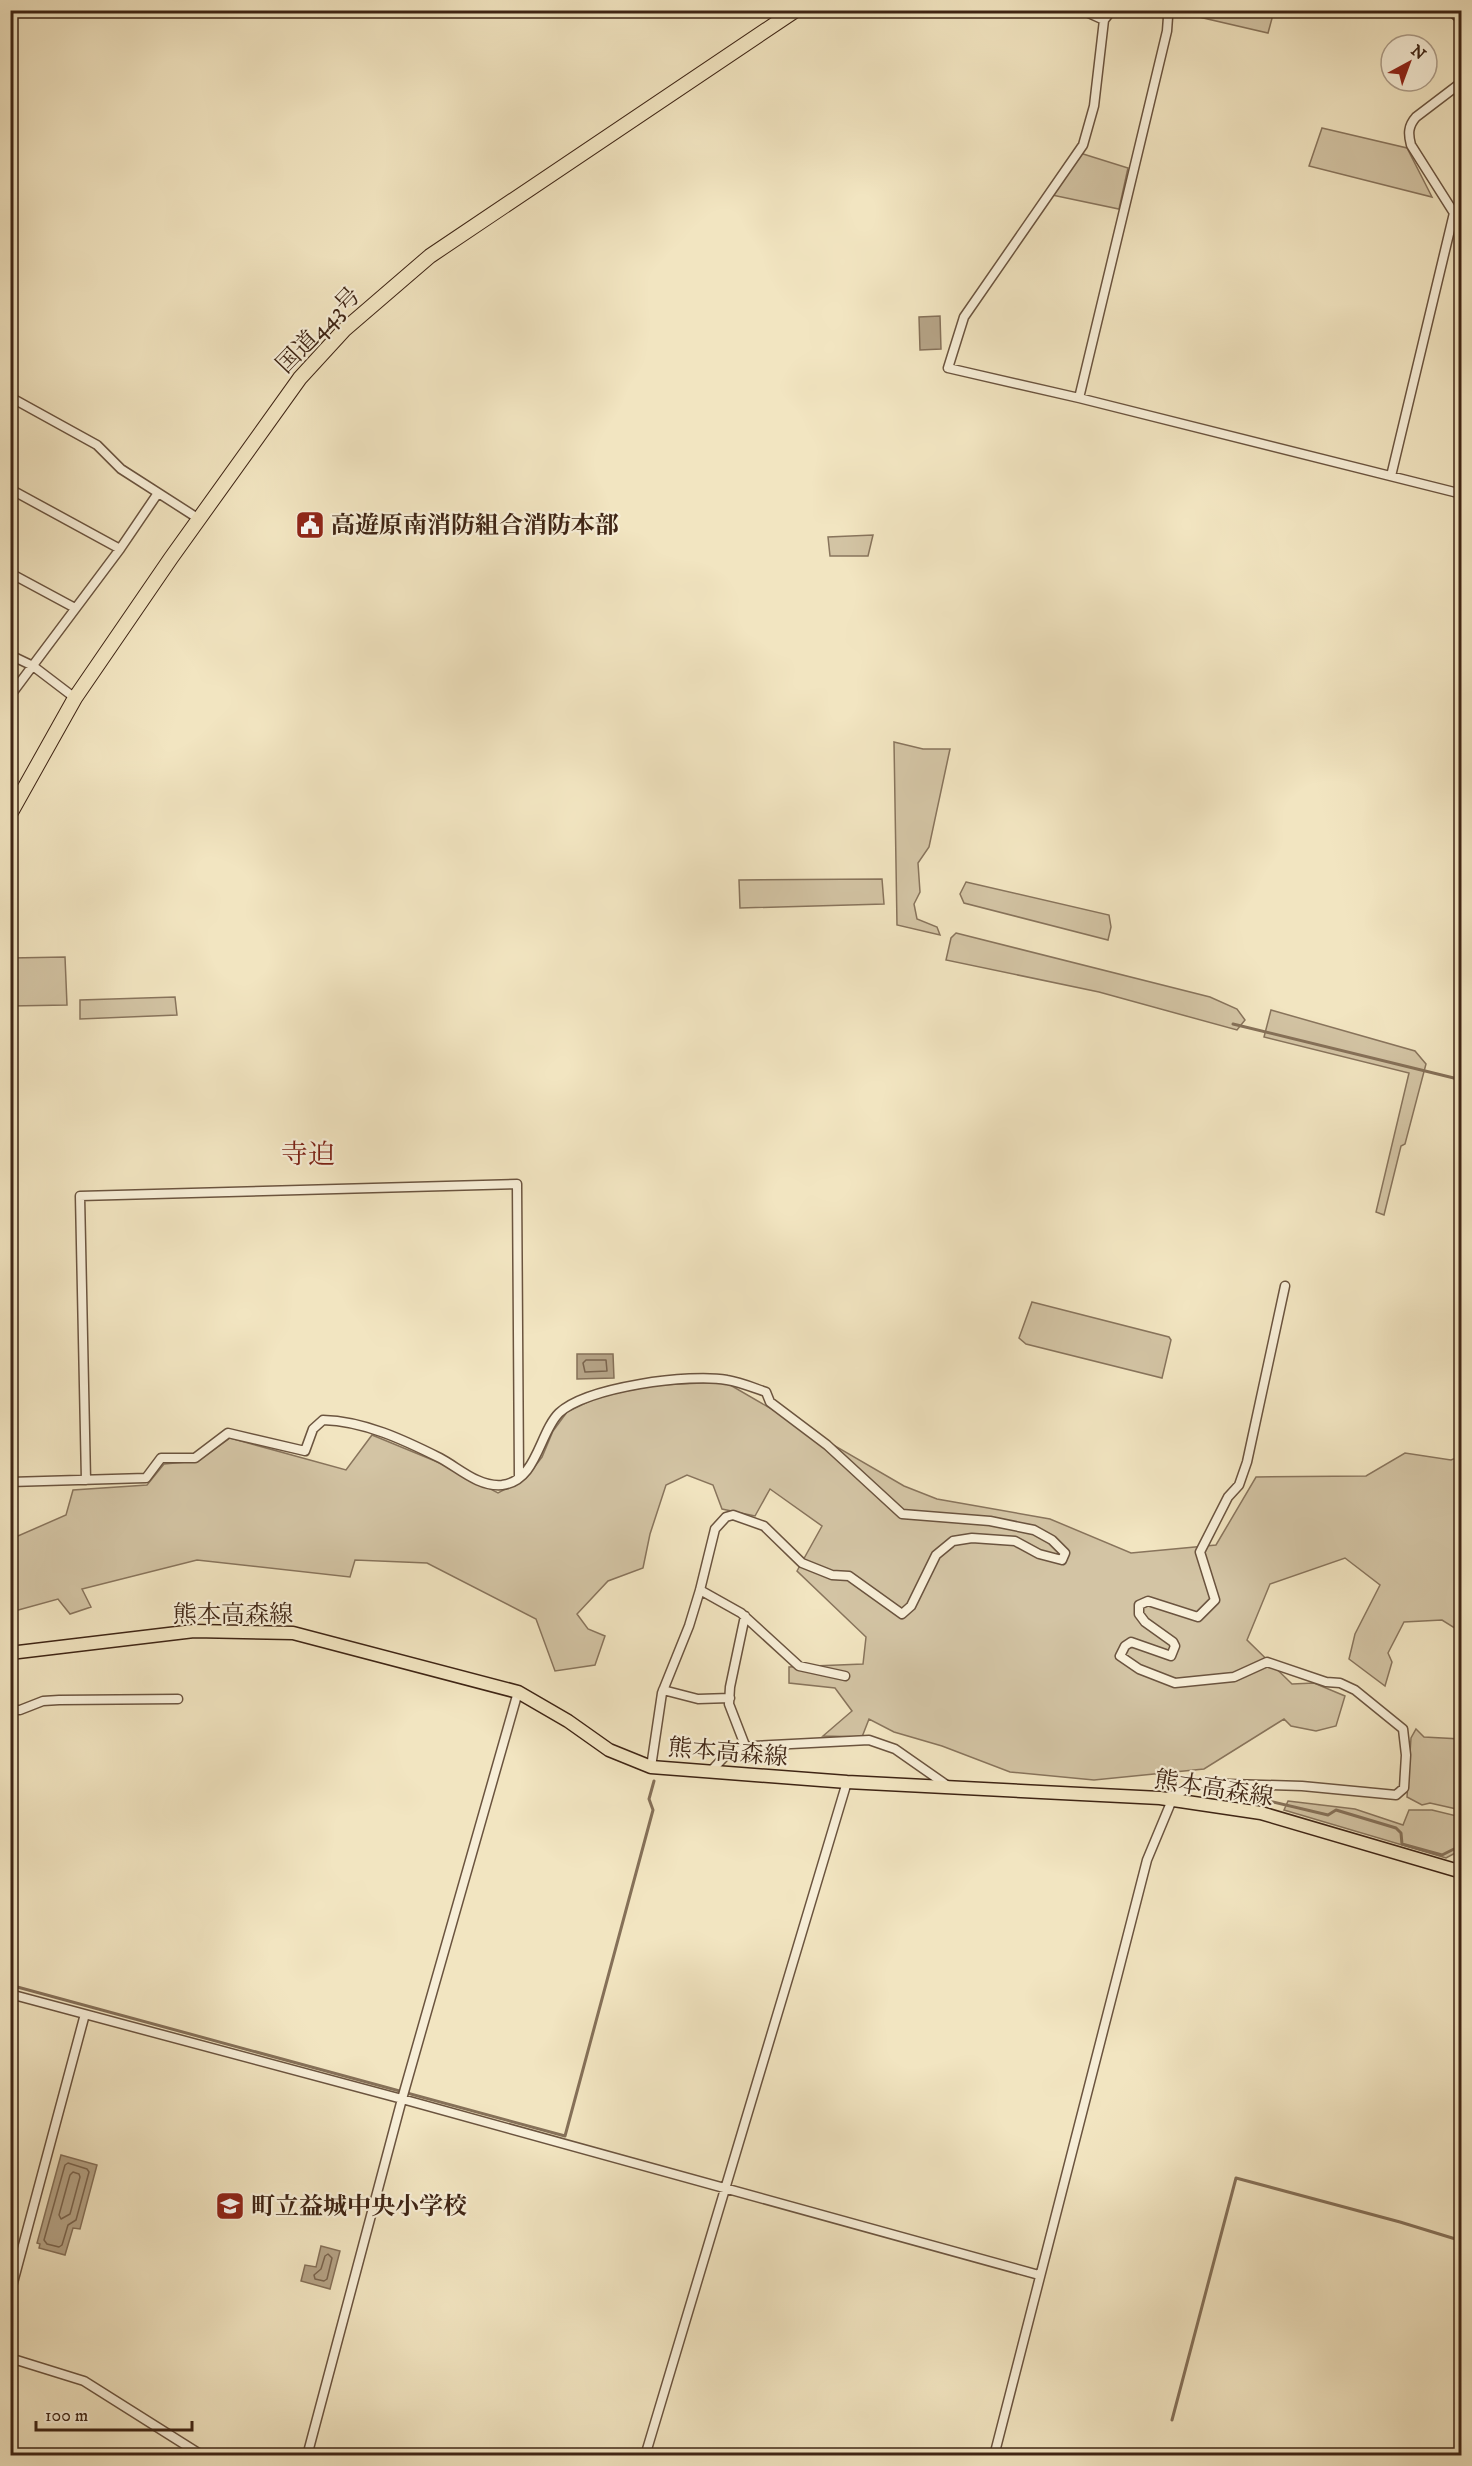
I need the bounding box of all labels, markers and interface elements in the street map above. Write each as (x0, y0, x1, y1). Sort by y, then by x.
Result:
north arrow (1379, 33, 1439, 93)
text: N (1407, 41, 1430, 64)
street label: 国道443号 (270, 281, 367, 380)
public building icon: 高遊原南消防組合消防本部 (294, 509, 326, 541)
place label: 高遊原南消防組合消防本部 (331, 511, 619, 541)
district label: 寺迫 (281, 1138, 335, 1172)
street label: 熊本高森線 (173, 1600, 293, 1630)
street label: 熊本高森線 (667, 1733, 789, 1773)
street label: 熊本高森線 (1152, 1765, 1275, 1813)
school or university icon: 町立益城中央小学校 (214, 2190, 246, 2222)
place label: 町立益城中央小学校 (251, 2192, 467, 2222)
scale bar (36, 2394, 192, 2432)
text: 100 m (45, 2405, 88, 2427)

